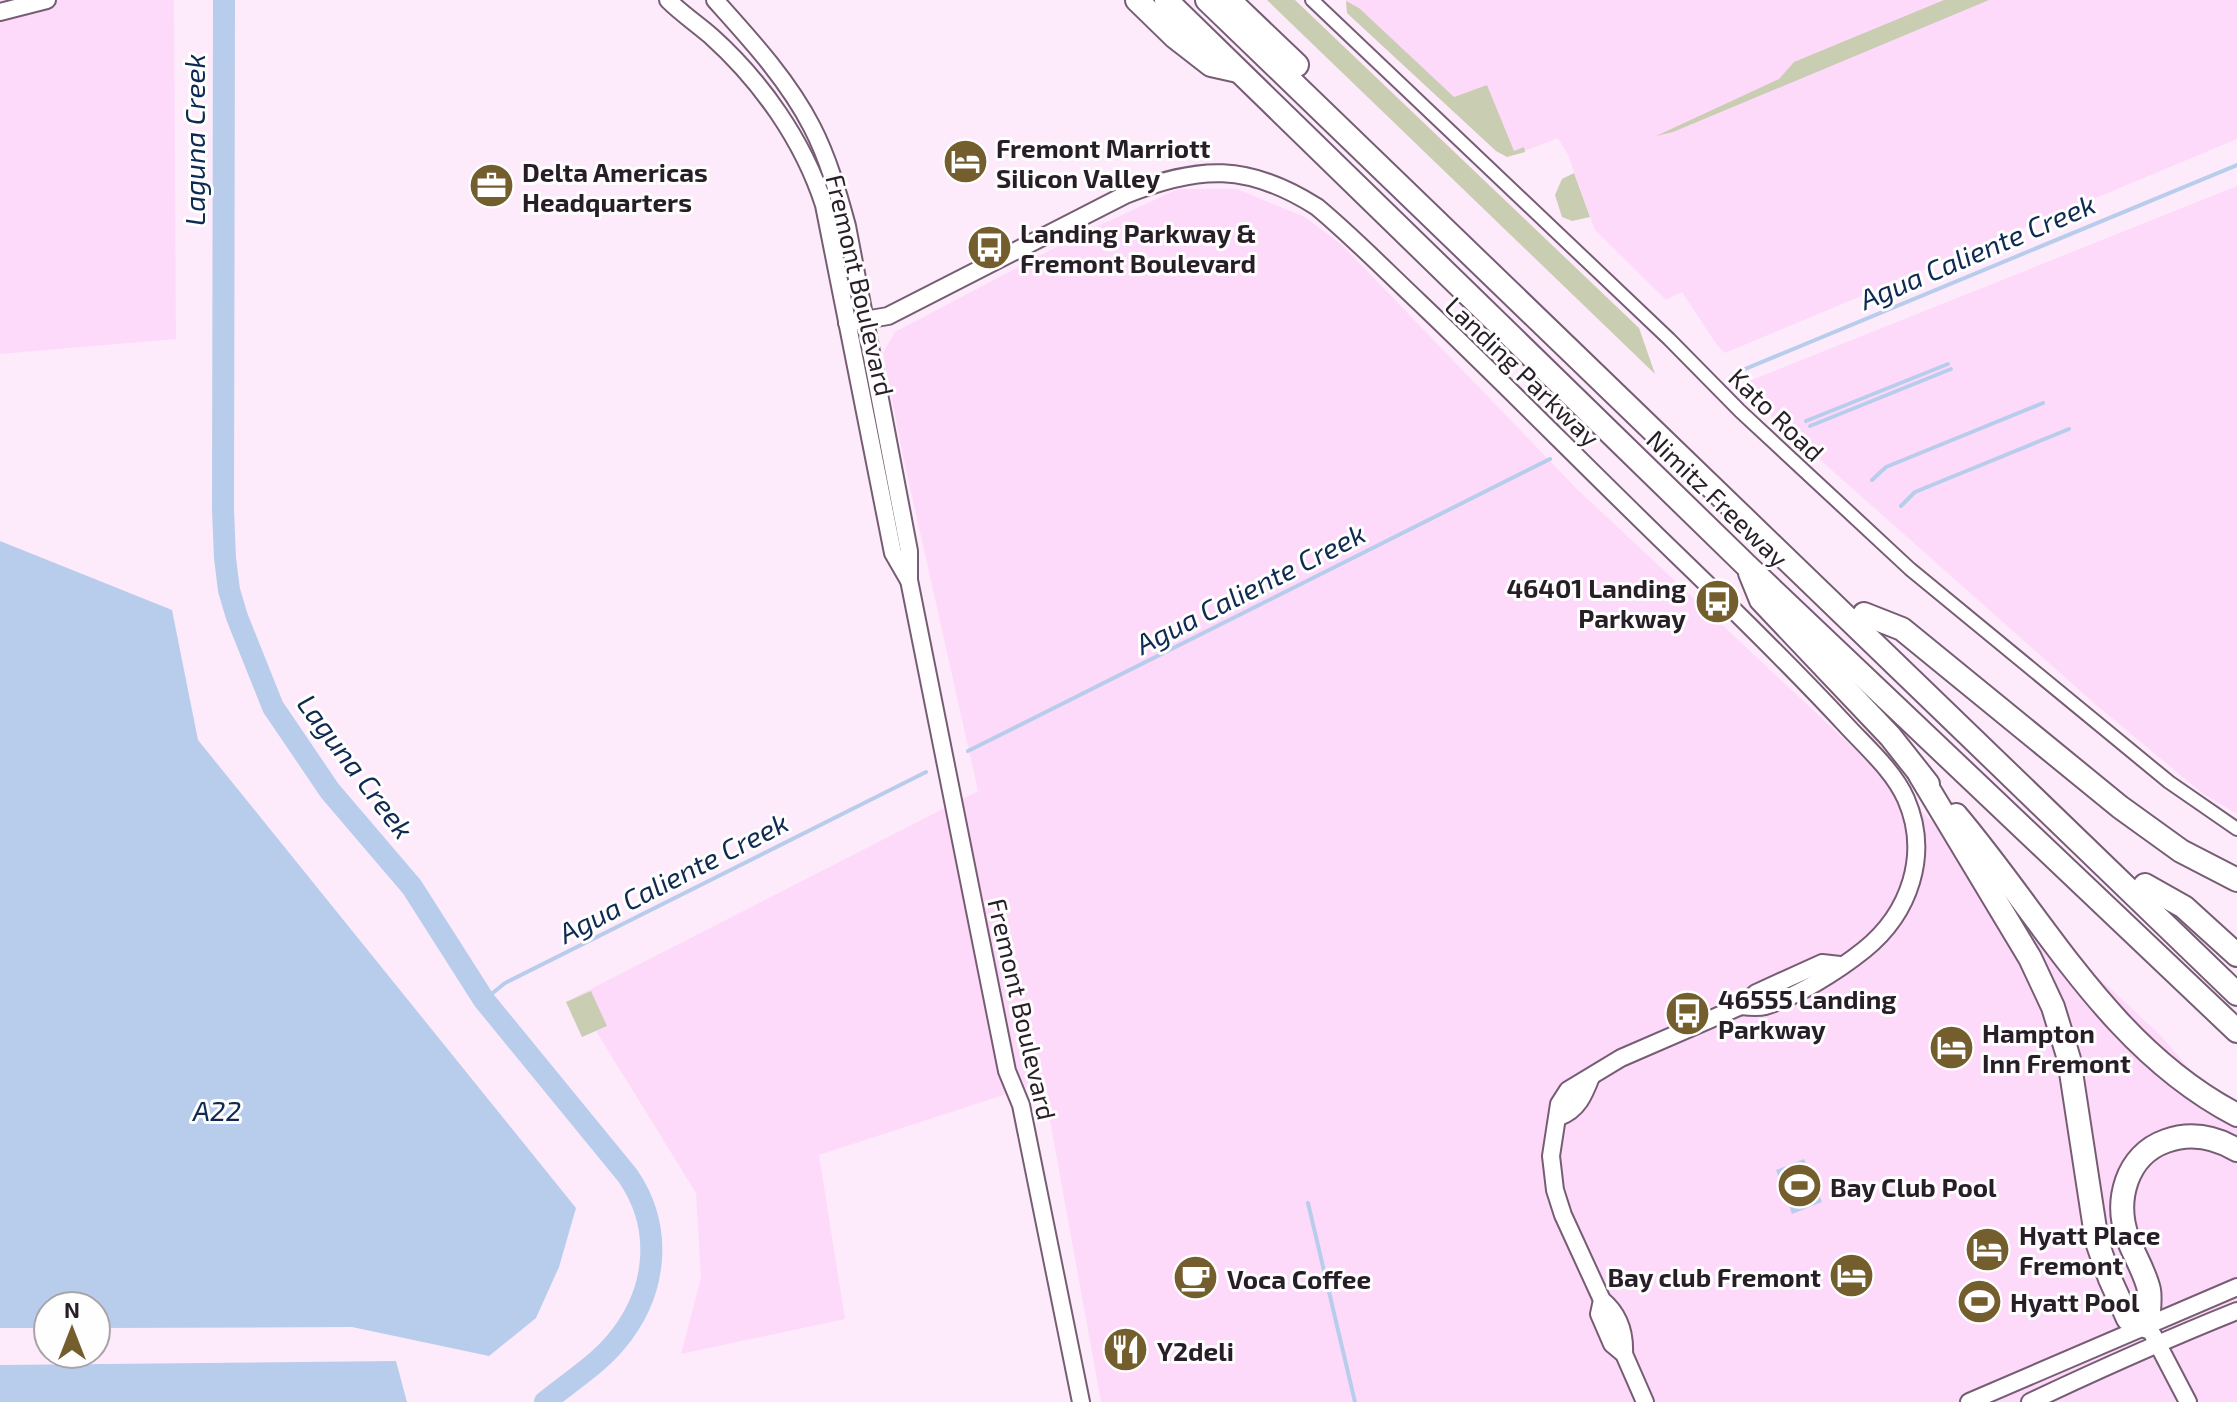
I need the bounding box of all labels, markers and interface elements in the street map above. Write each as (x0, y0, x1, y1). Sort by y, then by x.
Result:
water label: Laguna Creek (177, 54, 211, 226)
place label: Fremont Marriott Silicon Valley (996, 132, 1211, 194)
hotel icon: Fremont Marriott Silicon Valley (941, 138, 989, 186)
place label: Delta Americas Headquarters (522, 156, 708, 217)
office icon: Delta Americas Headquarters (467, 162, 515, 210)
street label: Fremont Boulevard (820, 171, 902, 399)
water label: Agua Caliente Creek (1853, 186, 2100, 316)
place label: Landing Parkway & Fremont Boulevard (1020, 217, 1256, 278)
bus stop icon: Landing Parkway & Fremont Boulevard (965, 223, 1013, 271)
street label: Landing Parkway (1440, 290, 1607, 452)
street label: Kato Road (1723, 361, 1831, 467)
street label: Nimitz Freeway (1641, 423, 1795, 573)
water label: Agua Caliente Creek (1129, 515, 1370, 661)
place label: 46401 Landing Parkway (1506, 572, 1686, 634)
bus stop icon: 46401 Landing Parkway (1693, 578, 1741, 626)
water label: Laguna Creek (291, 687, 421, 845)
water label: Agua Caliente Creek (552, 804, 793, 950)
street label: Fremont Boulevard (982, 895, 1064, 1123)
place label: 46555 Landing Parkway (1718, 983, 1896, 1045)
bus stop icon: 46555 Landing Parkway (1663, 989, 1711, 1037)
place label: Hampton Inn Fremont (1982, 1017, 2131, 1078)
hotel icon: Hampton Inn Fremont (1927, 1023, 1975, 1071)
water label: A22 (192, 1093, 241, 1127)
sports icon: Bay Club Pool (1775, 1162, 1823, 1210)
place label: Bay Club Pool (1830, 1171, 1997, 1203)
place label: Hyatt Place Fremont (2019, 1219, 2160, 1280)
hotel icon: Hyatt Place Fremont (1964, 1225, 2012, 1273)
hotel icon: Bay club Fremont (1828, 1252, 1876, 1300)
cafe icon: Voca Coffee (1172, 1254, 1220, 1302)
place label: Bay club Fremont (1607, 1261, 1821, 1293)
place label: Voca Coffee (1227, 1263, 1371, 1294)
sports icon: Hyatt Pool (1955, 1277, 2003, 1325)
place label: Hyatt Pool (2010, 1286, 2140, 1318)
north arrow (32, 1290, 112, 1370)
text: N (64, 1296, 80, 1322)
restaurant icon: Y2deli (1102, 1326, 1150, 1374)
place label: Y2deli (1157, 1335, 1234, 1366)

